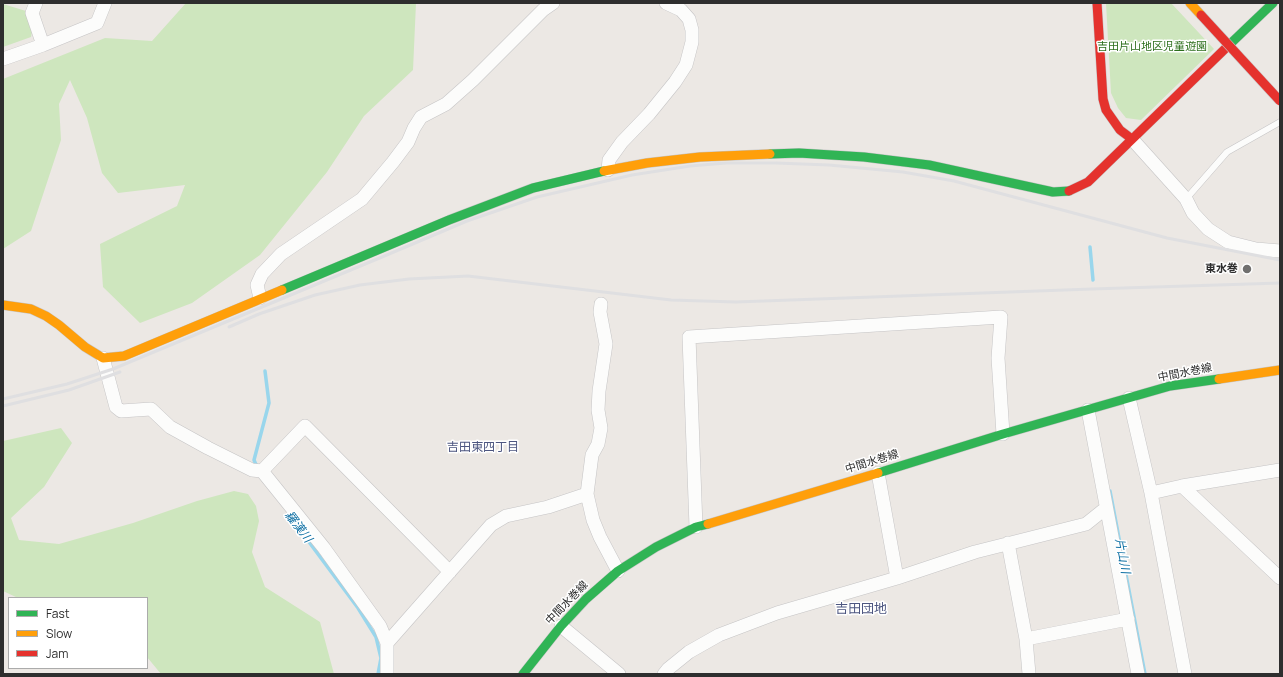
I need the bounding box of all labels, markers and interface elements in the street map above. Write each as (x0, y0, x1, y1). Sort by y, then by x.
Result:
park label: 吉田片山地区児童遊園 (1097, 40, 1207, 54)
place label: 東水巻 (1205, 262, 1238, 276)
marker: 東水巻 (1241, 263, 1253, 275)
street label: 中間水巻線 (1157, 361, 1213, 385)
district label: 吉田東四丁目 (447, 441, 519, 455)
street label: 中間水巻線 (844, 448, 900, 476)
water label: 羅漢川 (281, 508, 315, 546)
water label: 片山川 (1111, 537, 1133, 575)
street label: 中間水巻線 (543, 579, 591, 627)
legend (8, 597, 148, 669)
district label: 吉田団地 (835, 601, 887, 617)
text: Fast (46, 605, 70, 622)
text: Slow (46, 625, 72, 642)
text: Jam (46, 645, 68, 662)

